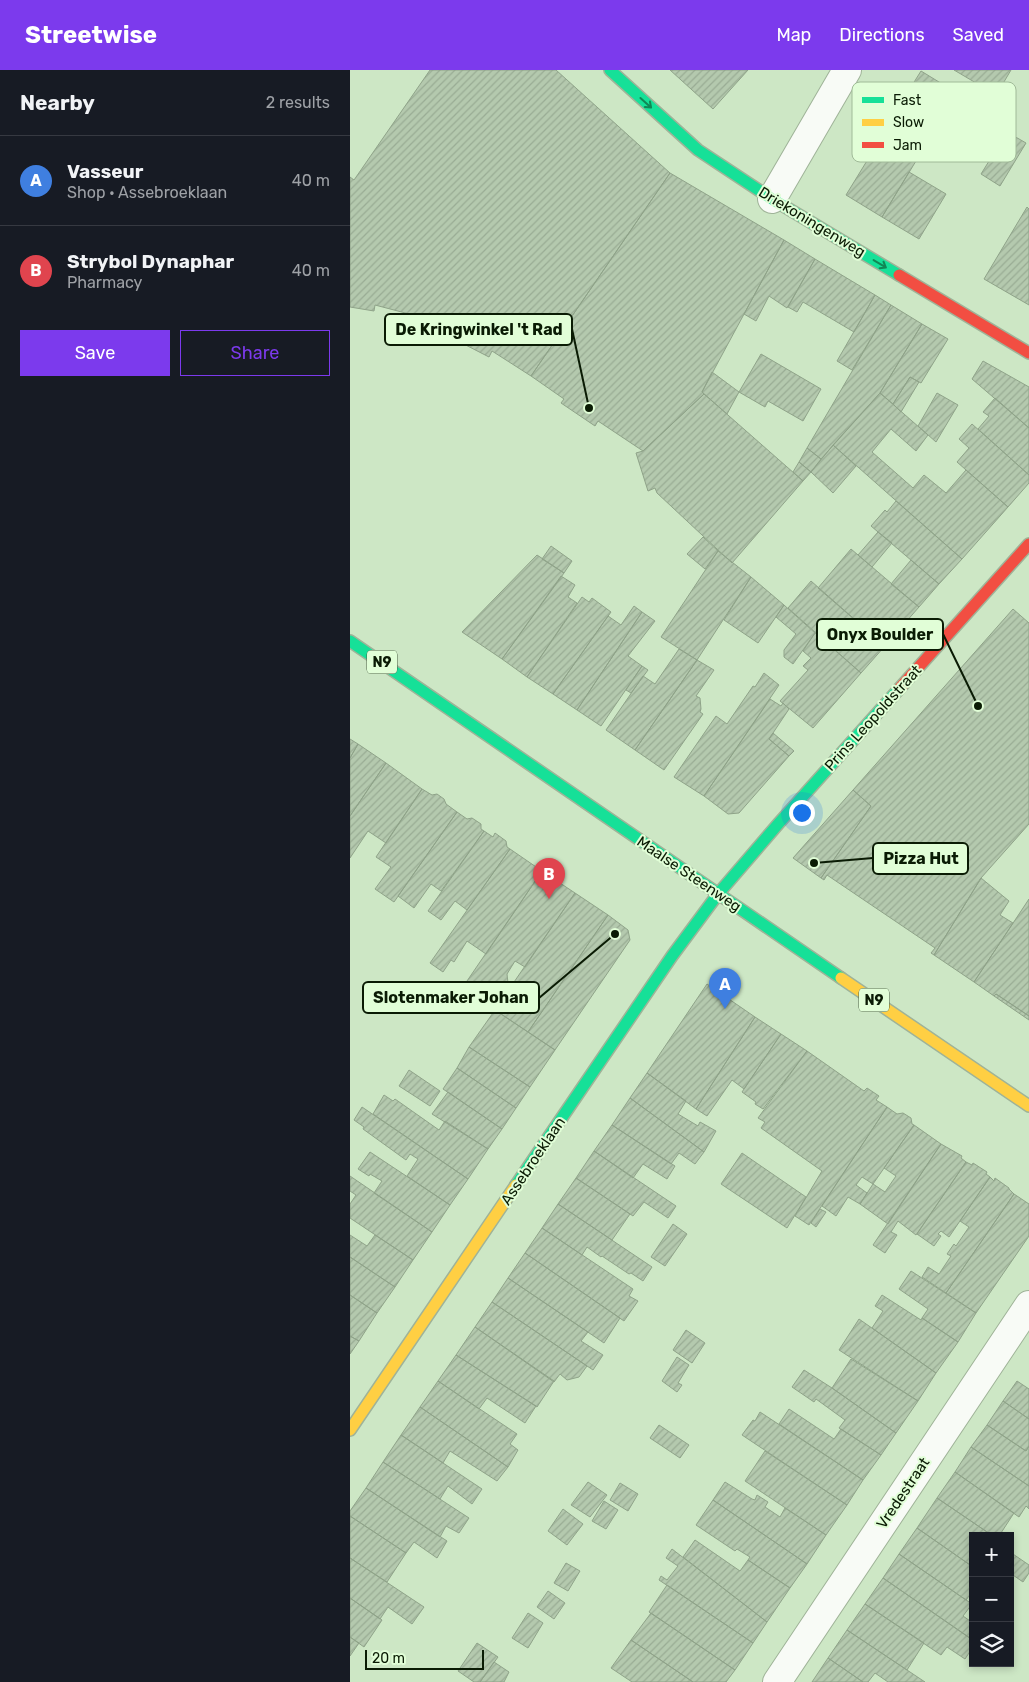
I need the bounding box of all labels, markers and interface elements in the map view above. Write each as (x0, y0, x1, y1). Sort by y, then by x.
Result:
text: Streetwise (25, 21, 157, 49)
text: Map (776, 24, 811, 46)
text: Directions (839, 24, 925, 46)
text: Saved (953, 24, 1004, 46)
legend (852, 82, 1016, 162)
text: Nearby (20, 90, 95, 115)
text: Fast (893, 92, 922, 109)
text: 2 results (266, 93, 330, 112)
one-way arrow (640, 97, 653, 109)
text: Slow (893, 114, 924, 131)
text: Jam (893, 137, 922, 154)
text: Vasseur (67, 160, 143, 183)
text: A (30, 171, 42, 190)
text: 40 m (292, 171, 330, 190)
text: Shop · Assebroeklaan (67, 183, 227, 202)
street label: Driekoningenweg (755, 183, 869, 261)
text: Strybol Dynaphar (67, 250, 234, 273)
one-way arrow (873, 259, 887, 269)
text: B (30, 261, 42, 280)
text: 40 m (292, 261, 330, 280)
text: Pharmacy (67, 273, 142, 292)
callout: De Kringwinkel 't Rad (385, 314, 572, 345)
text: De Kringwinkel 't Rad (395, 320, 563, 339)
button: Save (20, 330, 170, 376)
button: Share (180, 330, 330, 376)
callout: Onyx Boulder (817, 619, 943, 650)
text: Onyx Boulder (827, 625, 934, 644)
road number: N9 (367, 650, 397, 674)
street label: Prins Leopoldstraat (821, 661, 925, 775)
your location (789, 800, 815, 826)
street label: Maalse Steenweg (633, 832, 745, 916)
callout: Pizza Hut (873, 843, 968, 874)
text: Pizza Hut (883, 849, 959, 868)
pin: B (533, 858, 565, 899)
pin: A (709, 968, 741, 1009)
callout: Slotenmaker Johan (363, 982, 539, 1013)
text: Slotenmaker Johan (373, 988, 529, 1007)
road number: N9 (859, 988, 889, 1012)
street label: Assebroeklaan (497, 1114, 569, 1208)
street label: Vredestraat (873, 1454, 933, 1532)
map controls (969, 1532, 1014, 1667)
button: + (969, 1532, 1014, 1577)
button: − (969, 1577, 1014, 1622)
button: layers (969, 1622, 1014, 1667)
scale bar (365, 1647, 484, 1670)
text: 20 m (372, 1650, 405, 1667)

